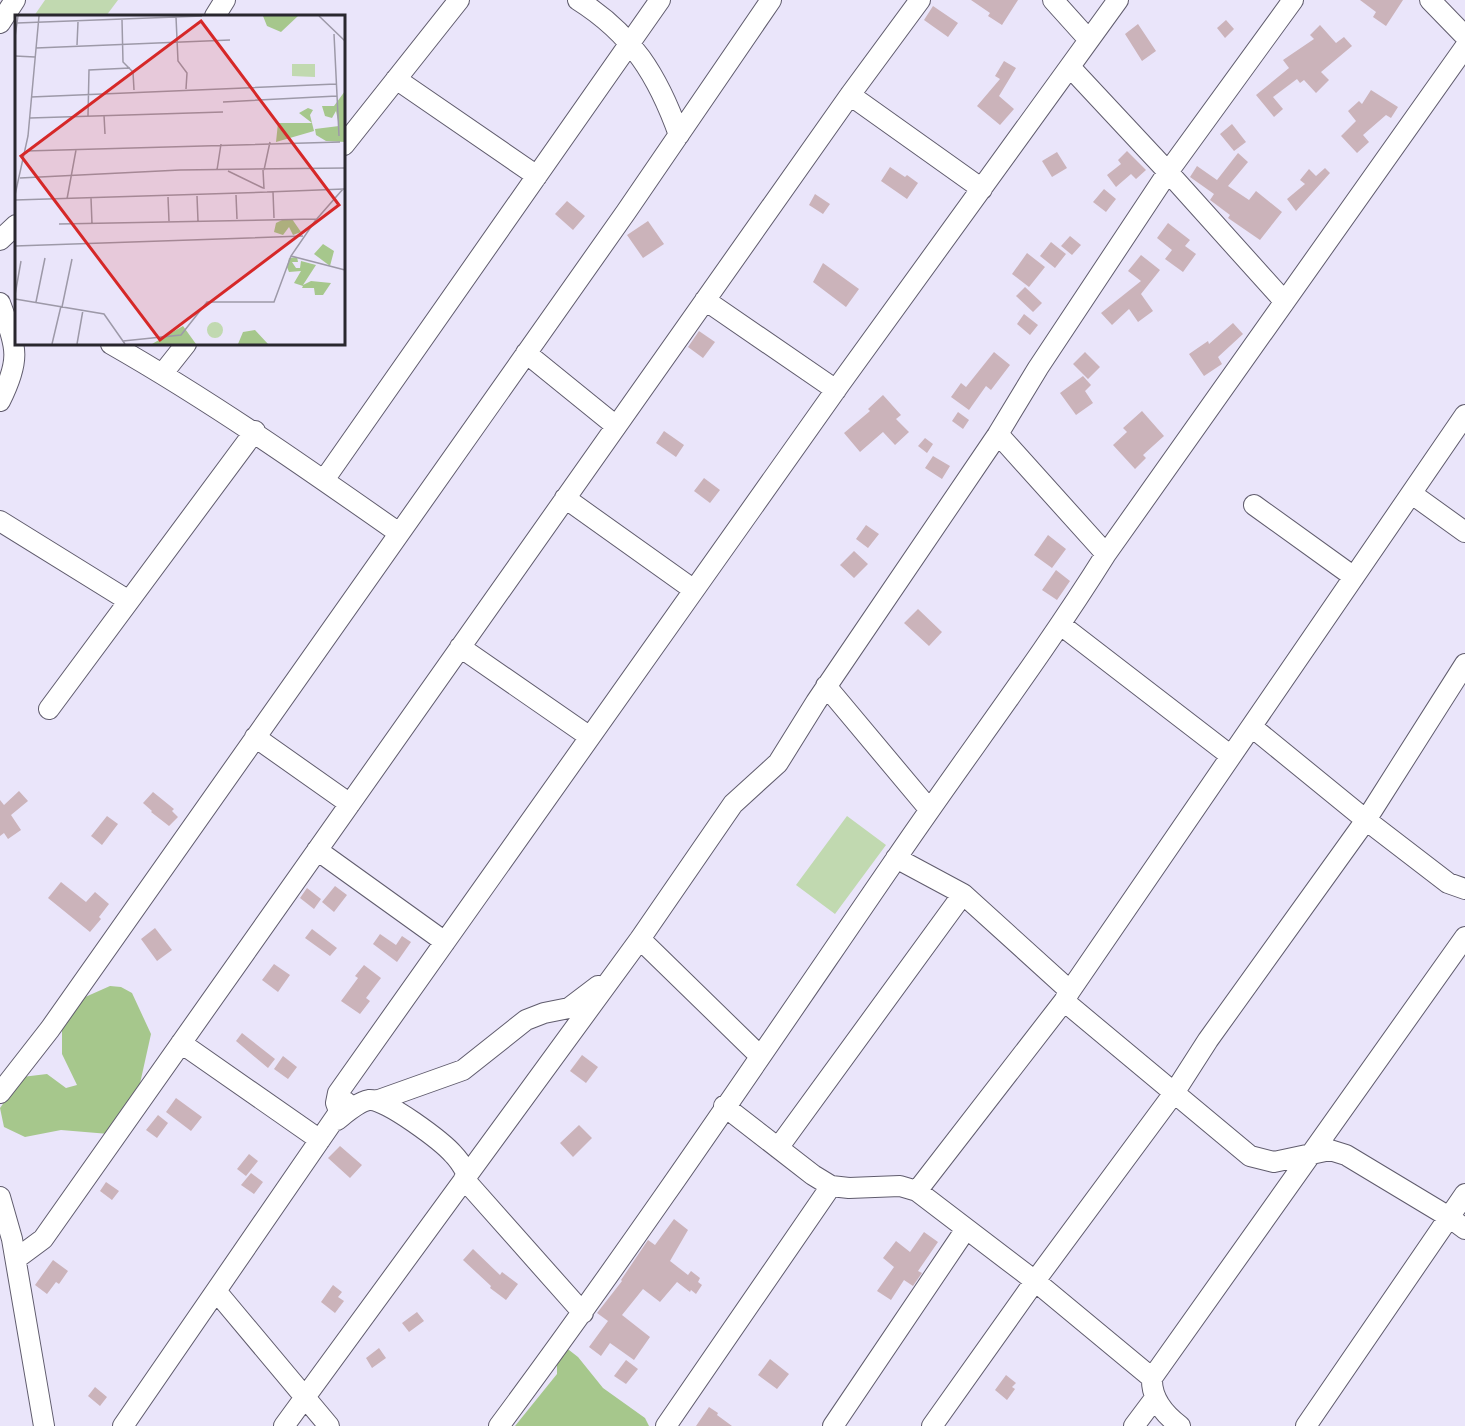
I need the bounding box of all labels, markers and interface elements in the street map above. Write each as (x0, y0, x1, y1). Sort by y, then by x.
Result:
inset map (15, 15, 345, 345)

